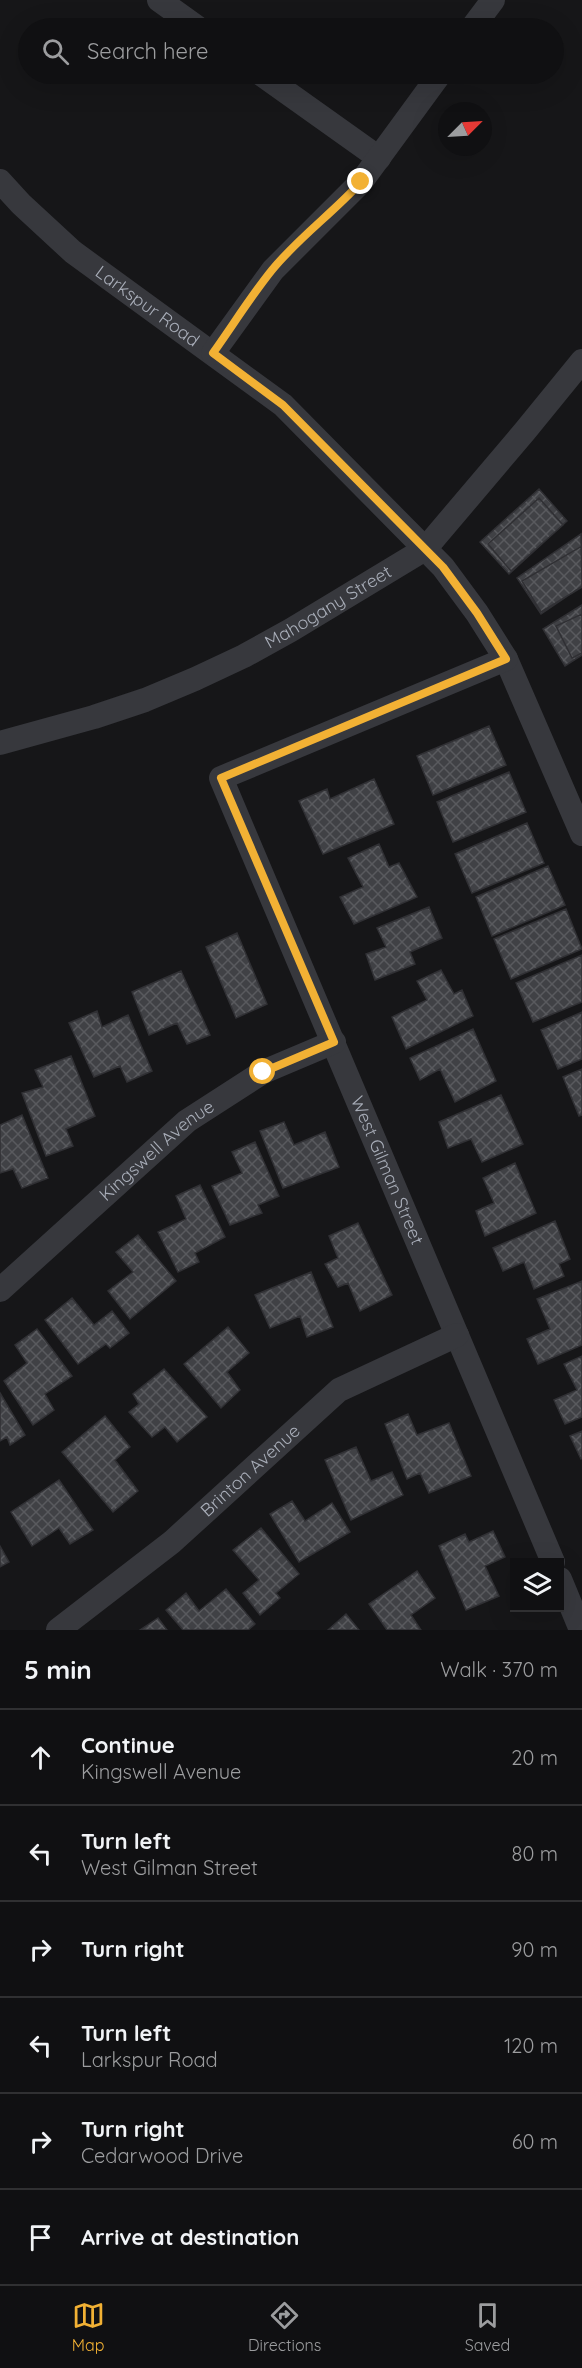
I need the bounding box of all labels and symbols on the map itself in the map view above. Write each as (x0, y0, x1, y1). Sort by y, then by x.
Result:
north arrow (438, 102, 492, 156)
route end (347, 168, 373, 194)
street label: Larkspur Road (91, 260, 204, 351)
street label: Mahogany Street (260, 560, 396, 653)
route start (249, 1058, 275, 1084)
street label: West Gilman Street (346, 1092, 429, 1248)
street label: Kingswell Avenue (94, 1095, 218, 1206)
street label: Brinton Avenue (195, 1419, 305, 1521)

